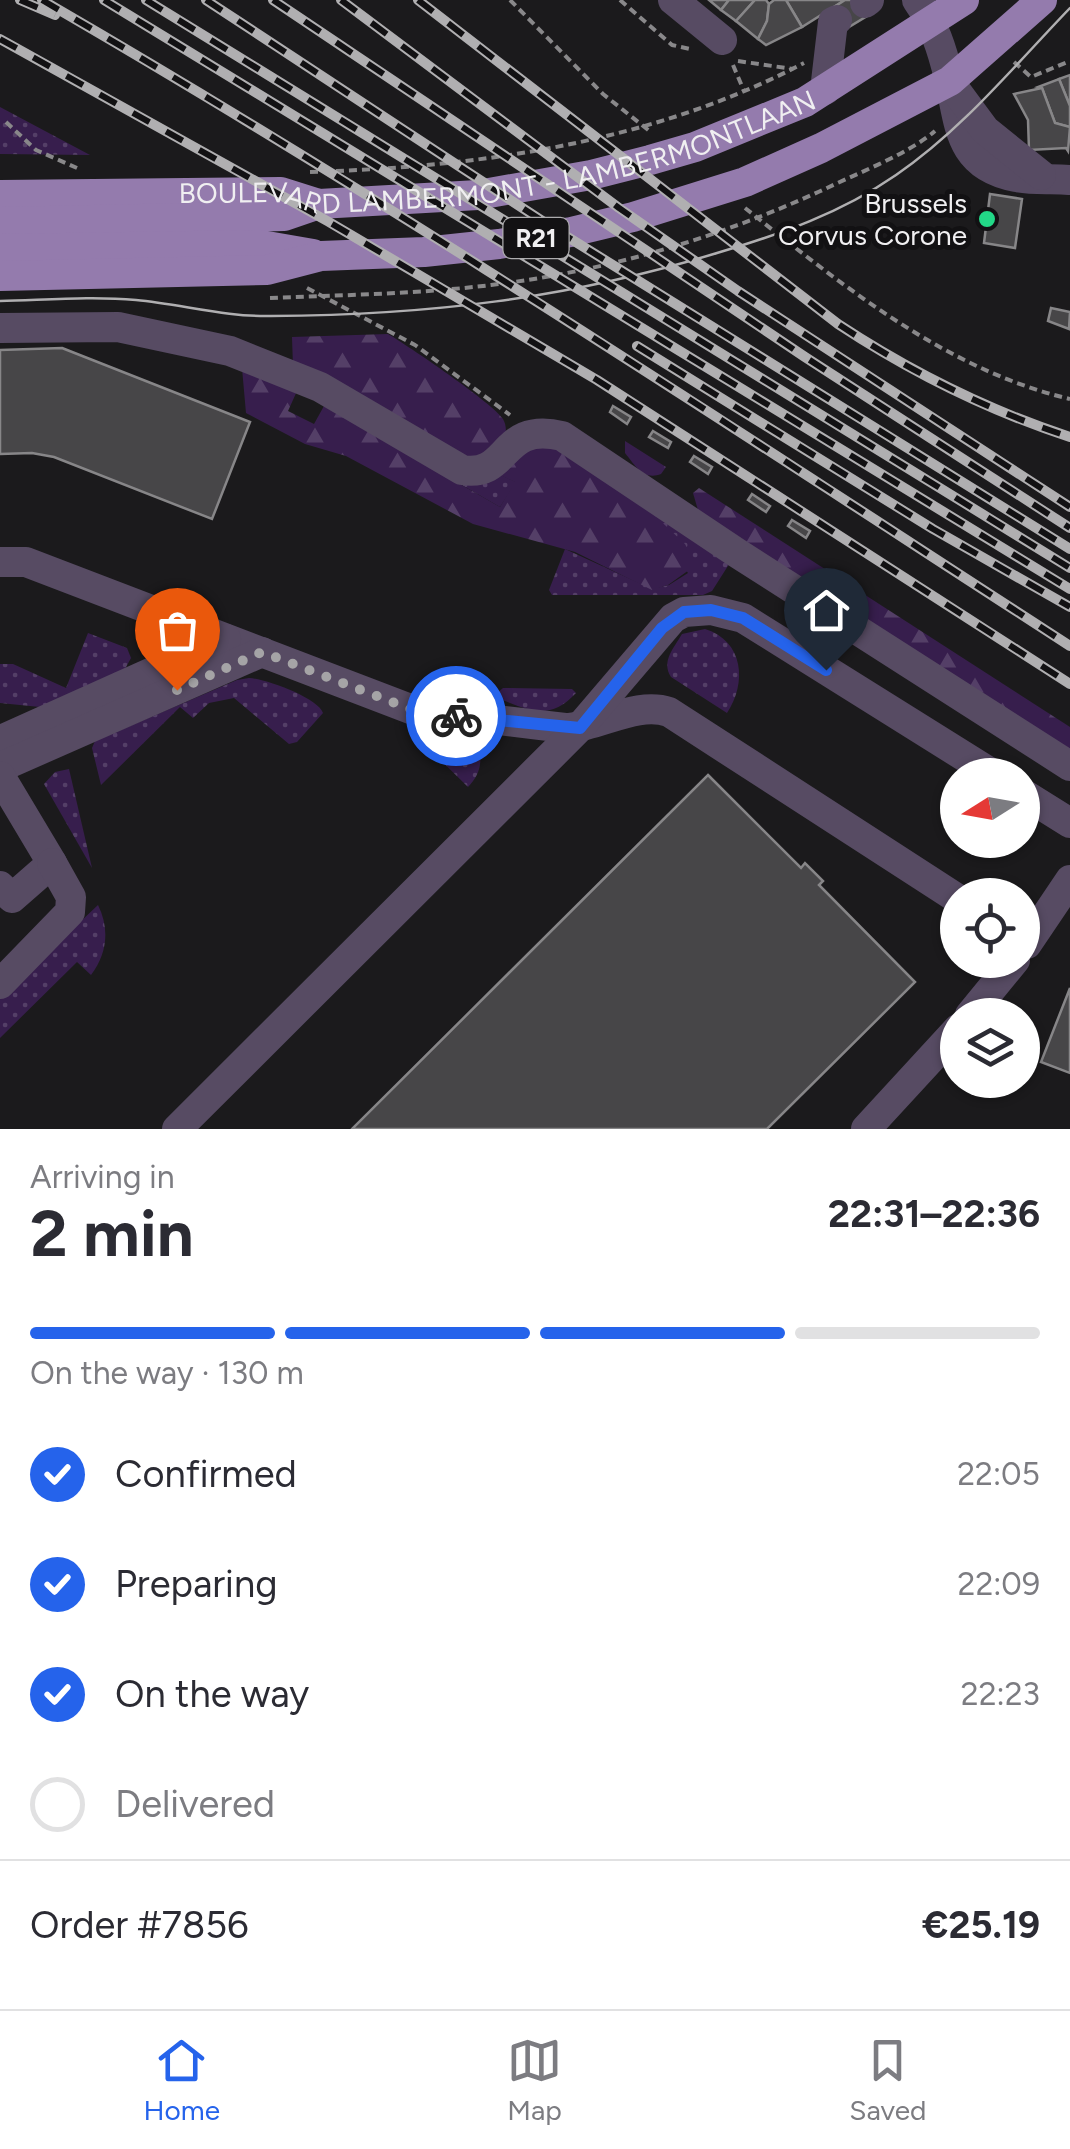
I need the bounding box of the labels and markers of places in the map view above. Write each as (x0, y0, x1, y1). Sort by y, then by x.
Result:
place label: Brussels Corvus Corone (778, 186, 967, 252)
marker: Brussels Corvus Corone (976, 208, 998, 230)
pin (784, 568, 869, 671)
pin (135, 588, 220, 691)

